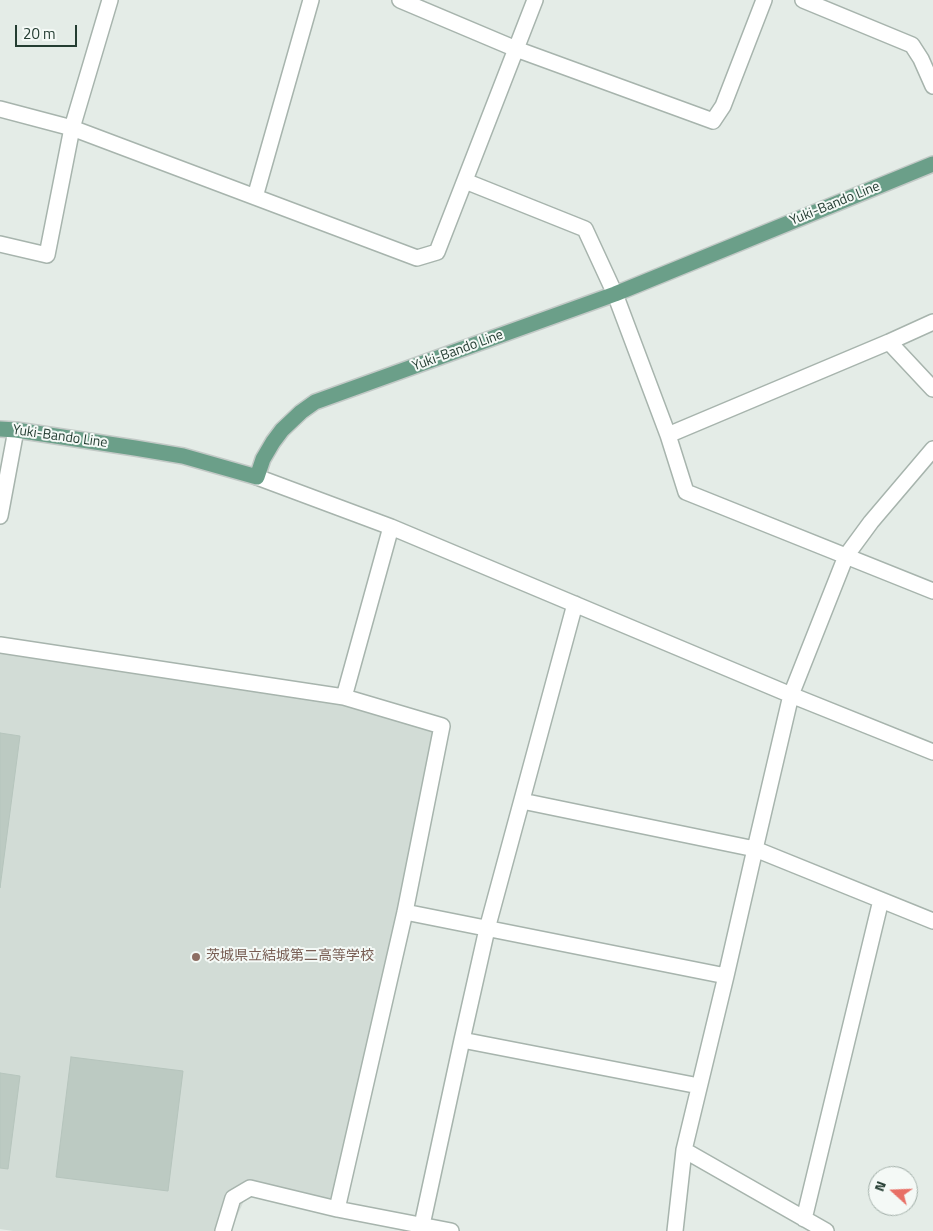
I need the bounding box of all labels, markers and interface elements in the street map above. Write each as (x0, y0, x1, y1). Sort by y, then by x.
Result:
scale bar (18, 15, 80, 47)
text: 20 m (23, 22, 56, 45)
street label: Yuki-Bando Line (788, 178, 882, 230)
street label: Yuki-Bando Line (410, 327, 506, 375)
street label: Yuki-Bando Line (12, 422, 108, 452)
place label: 茨城県立結城第二高等学校 (206, 949, 374, 965)
marker: 茨城県立結城第二高等学校 (190, 951, 202, 963)
north arrow (868, 1166, 918, 1216)
text: N (868, 1178, 891, 1194)

